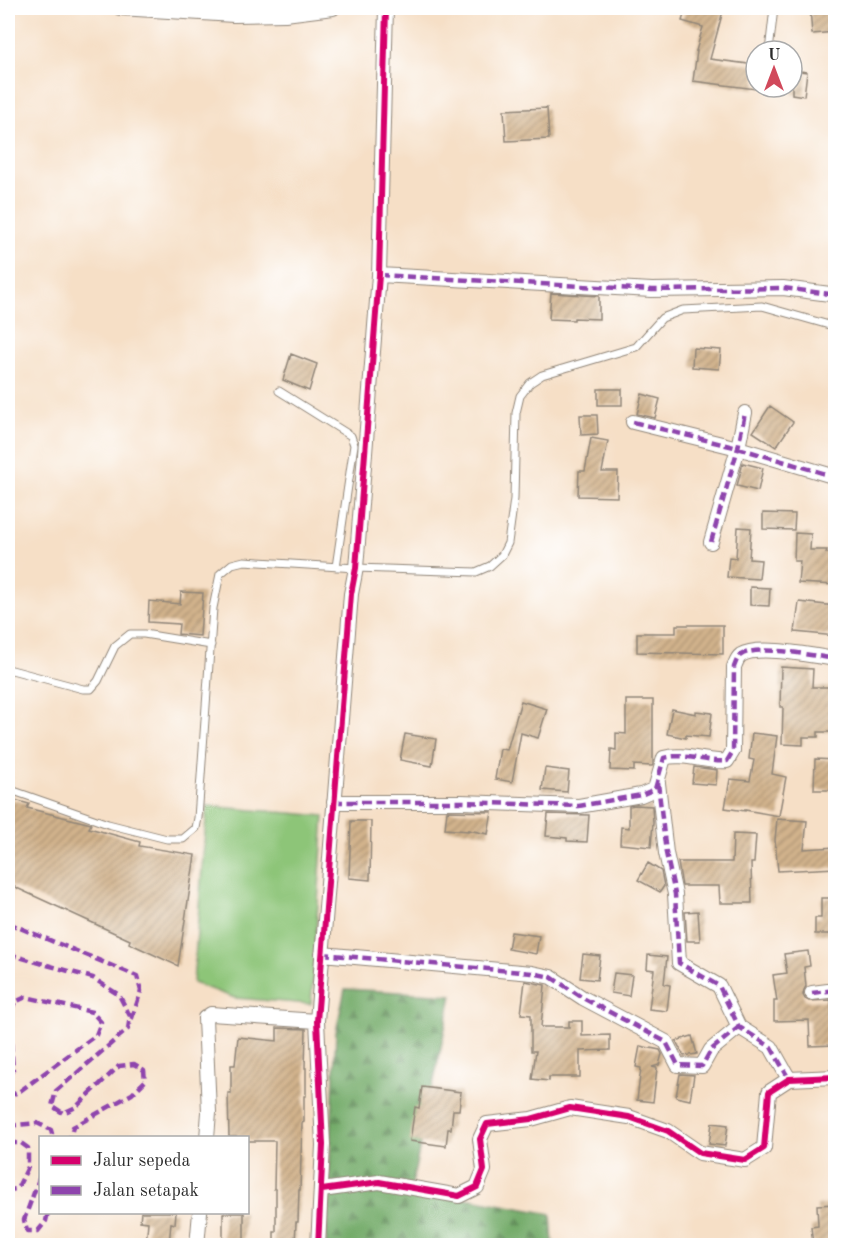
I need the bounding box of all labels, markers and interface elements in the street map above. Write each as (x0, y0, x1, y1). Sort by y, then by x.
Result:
north arrow (744, 39, 804, 99)
text: U (768, 48, 781, 64)
legend (39, 1136, 249, 1214)
text: Jalur sepeda (93, 1152, 191, 1170)
text: Jalan setapak (93, 1182, 199, 1200)

